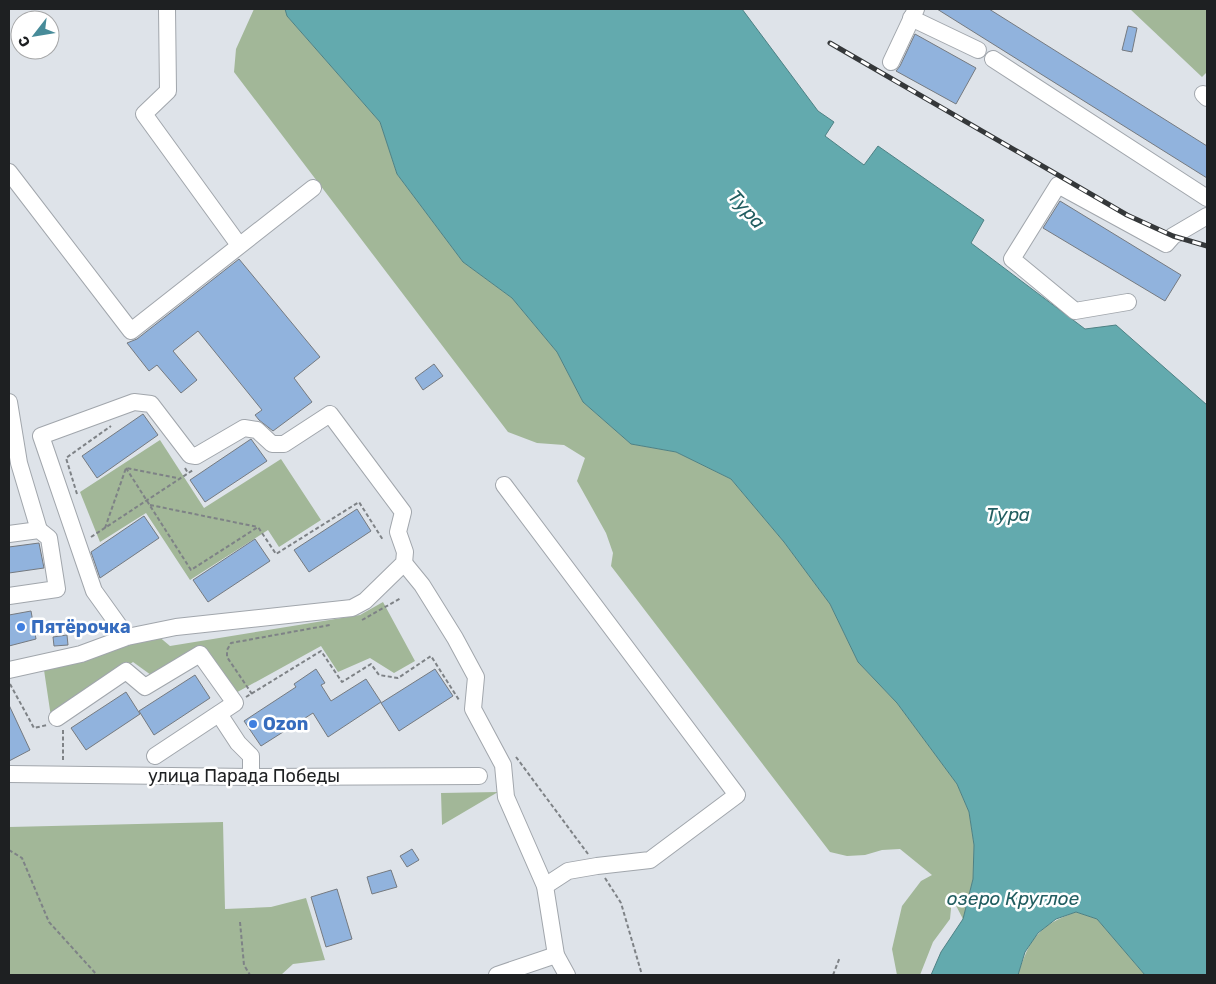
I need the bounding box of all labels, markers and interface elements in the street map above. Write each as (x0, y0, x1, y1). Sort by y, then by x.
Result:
north arrow (10, 10, 60, 60)
text: С (14, 33, 34, 50)
water label: Тура (723, 185, 770, 233)
water label: Тура (986, 503, 1030, 526)
place label: Пятёрочка (31, 616, 131, 638)
marker: Пятёрочка (15, 621, 27, 633)
place label: Ozon (263, 713, 308, 735)
marker: Ozon (247, 718, 259, 730)
street label: улица Парада Победы (148, 765, 340, 787)
water label: озеро Круглое (947, 887, 1080, 910)

